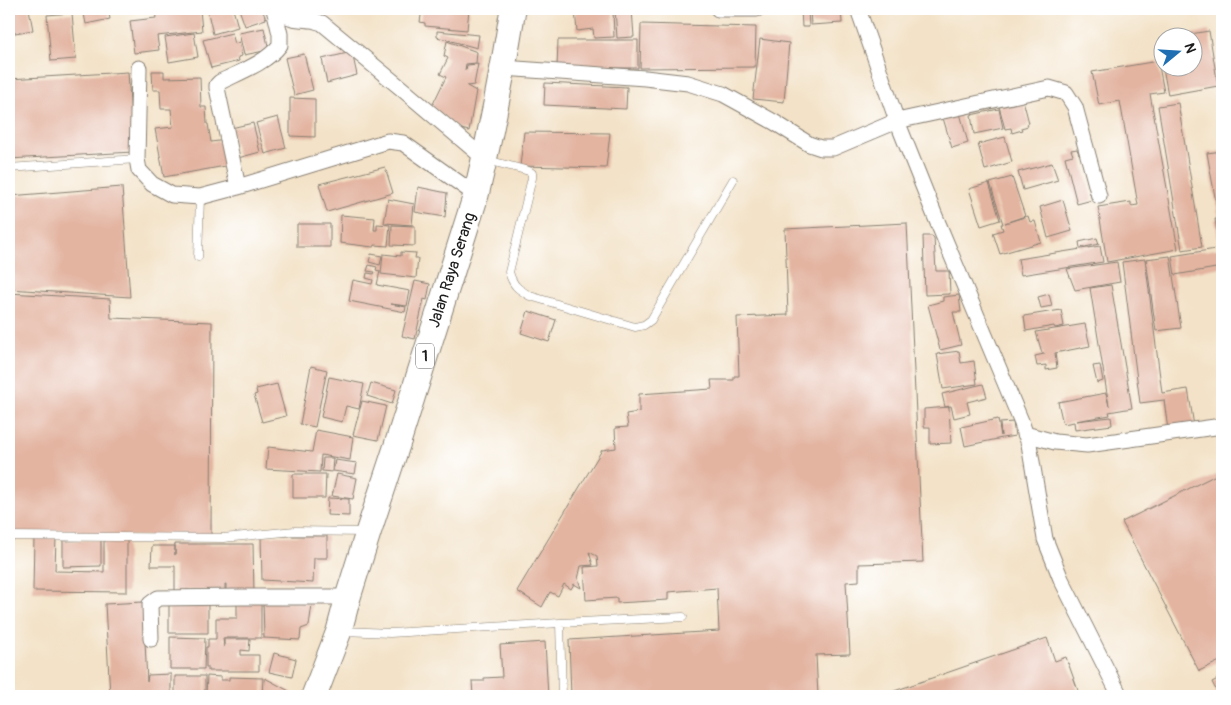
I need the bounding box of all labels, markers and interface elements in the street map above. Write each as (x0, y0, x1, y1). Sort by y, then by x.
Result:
north arrow (1154, 28, 1204, 78)
text: N (1180, 41, 1199, 55)
street label: Jalan Raya Serang (424, 210, 480, 330)
road number: 1 (416, 344, 434, 368)

